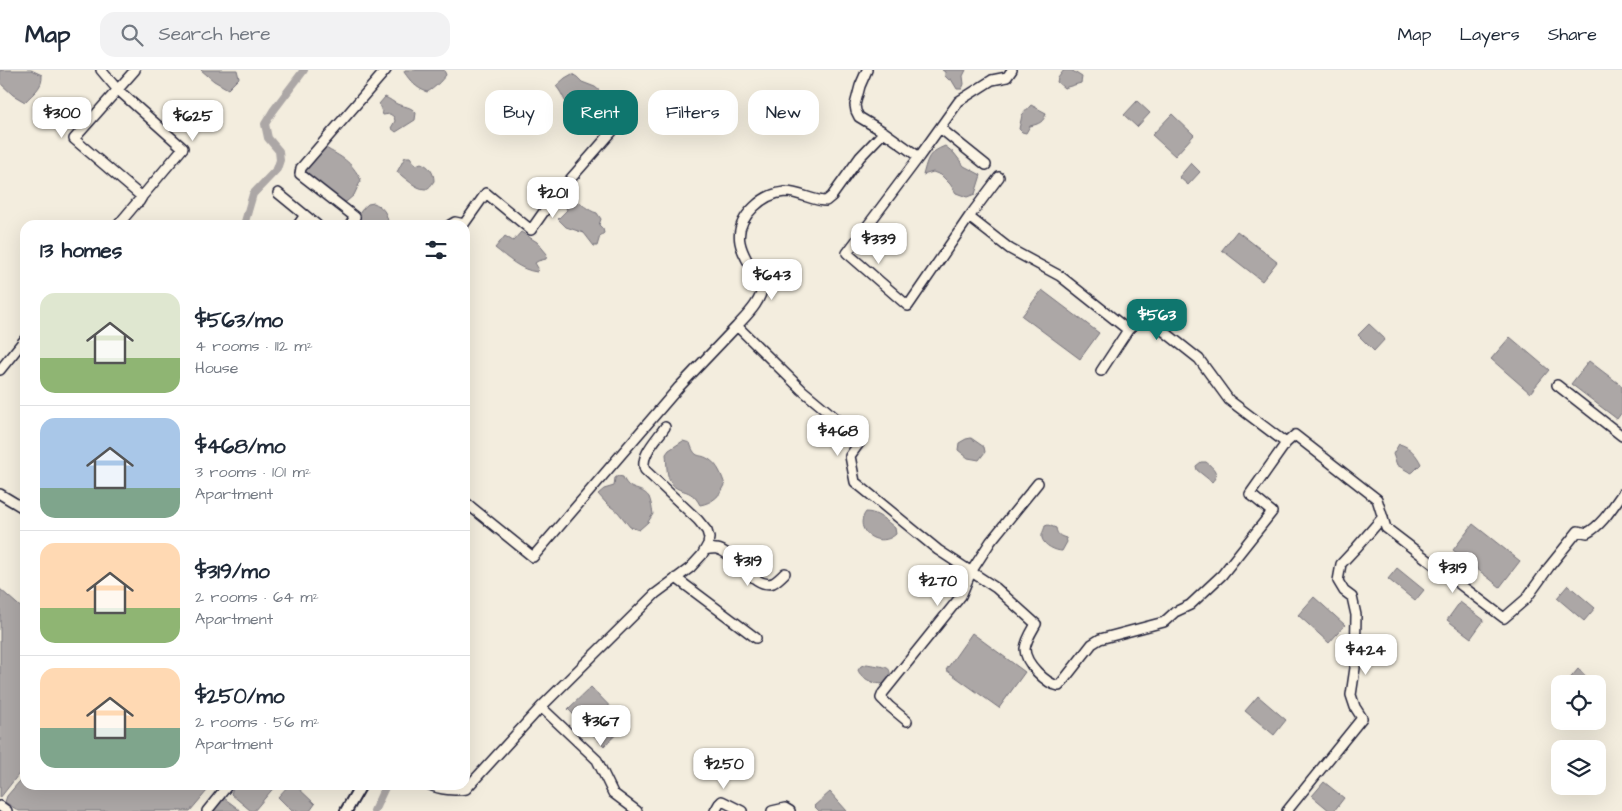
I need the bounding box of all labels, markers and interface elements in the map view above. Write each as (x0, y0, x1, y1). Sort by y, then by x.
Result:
search box (100, 12, 450, 57)
text: Map (25, 18, 70, 52)
icon: search (118, 21, 146, 49)
text: Search here (158, 21, 271, 48)
text: Map (1397, 22, 1431, 47)
text: Layers (1459, 22, 1520, 47)
text: Share (1548, 22, 1597, 47)
chip: Buy (485, 90, 553, 135)
chip: Rent (563, 90, 638, 135)
chip: Filters (648, 90, 738, 135)
chip: New (748, 90, 819, 135)
pin: $300 (32, 97, 92, 139)
pin: $625 (163, 100, 223, 142)
text: $300 (43, 102, 81, 124)
text: $625 (173, 105, 213, 127)
pin: $201 (523, 176, 583, 219)
text: $201 (538, 182, 568, 204)
pin: $339 (849, 222, 909, 265)
text: $339 (862, 228, 896, 250)
text: 13 homes (40, 236, 122, 265)
icon: filters (422, 236, 450, 264)
pin: $643 (742, 258, 802, 301)
text: $643 (753, 264, 791, 286)
pin: $563 (1127, 298, 1187, 341)
text: $563 (1138, 304, 1176, 326)
text: $563/mo (195, 306, 283, 335)
icon: home (80, 313, 140, 373)
text: 4 rooms · 112 m² (195, 335, 313, 357)
text: House (195, 357, 239, 379)
pin: $468 (808, 414, 868, 457)
text: $468 (818, 420, 858, 442)
text: $468/mo (195, 432, 285, 461)
icon: home (80, 438, 140, 498)
text: 3 rooms · 101 m² (195, 461, 311, 483)
text: Apartment (195, 483, 273, 505)
pin: $319 (718, 544, 778, 587)
text: $319 (734, 550, 762, 572)
pin: $319 (1423, 552, 1483, 594)
text: $319/mo (195, 557, 270, 586)
text: $319 (1439, 557, 1467, 579)
icon: home (80, 563, 140, 623)
pin: $270 (908, 564, 968, 607)
text: $270 (919, 570, 957, 592)
text: 2 rooms · 64 m² (195, 586, 319, 608)
text: Apartment (195, 608, 273, 630)
pin: $424 (1336, 634, 1396, 676)
text: $424 (1346, 639, 1386, 661)
map controls (1551, 675, 1606, 795)
button: locate (1551, 675, 1606, 730)
text: $250/mo (195, 682, 285, 711)
icon: home (80, 688, 140, 748)
pin: $367 (571, 704, 631, 747)
text: $367 (583, 710, 619, 732)
text: 2 rooms · 56 m² (195, 711, 319, 733)
text: Apartment (195, 733, 273, 755)
button: layers (1551, 740, 1606, 795)
pin: $250 (694, 748, 754, 790)
text: $250 (704, 753, 744, 775)

